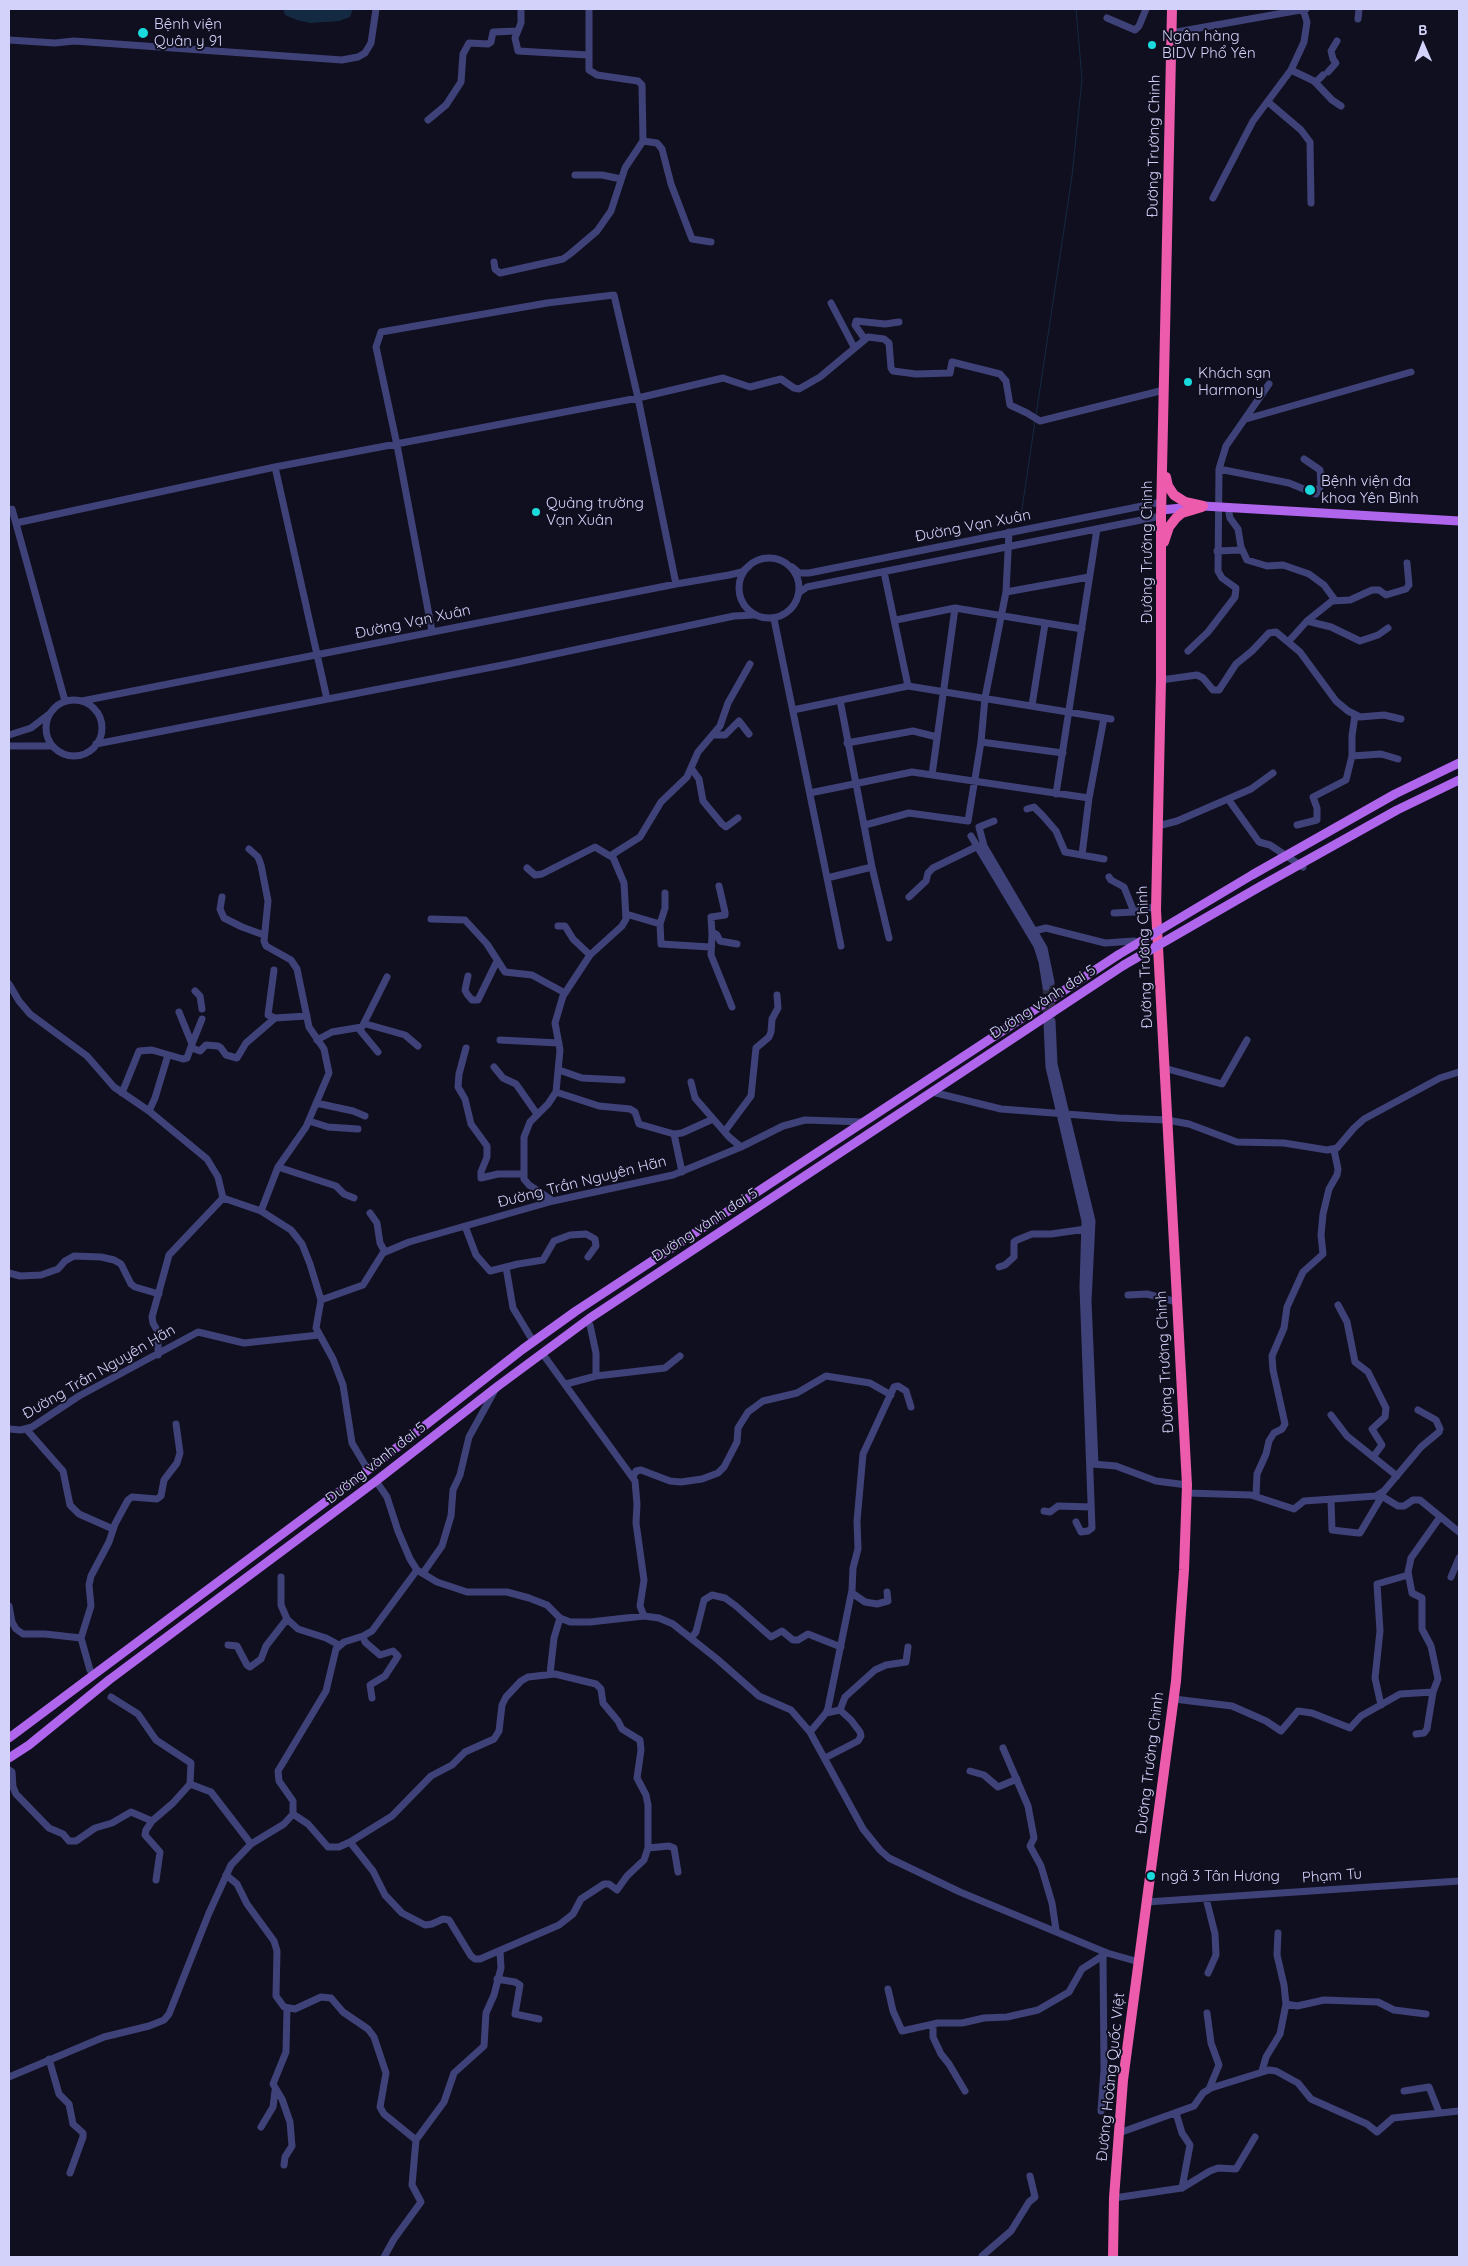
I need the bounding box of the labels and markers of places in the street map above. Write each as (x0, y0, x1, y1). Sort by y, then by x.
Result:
place label: Bệnh viện Quân y 91 (154, 15, 223, 50)
marker: Bệnh viện Quân y 91 (136, 26, 150, 40)
place label: Ngân hàng BIDV Phổ Yên (1162, 27, 1256, 62)
marker: Ngân hàng BIDV Phổ Yên (1146, 39, 1158, 51)
place label: Khách sạn Harmony (1198, 364, 1271, 399)
marker: Khách sạn Harmony (1182, 376, 1194, 388)
place label: Bệnh viện đa khoa Yên Bình (1321, 472, 1419, 507)
marker: Bệnh viện đa khoa Yên Bình (1303, 483, 1317, 497)
place label: Quảng trường Vạn Xuân (546, 494, 644, 529)
marker: Quảng trường Vạn Xuân (530, 506, 542, 518)
place label: ngã 3 Tân Hương (1161, 1867, 1280, 1885)
marker: ngã 3 Tân Hương (1145, 1870, 1157, 1882)

